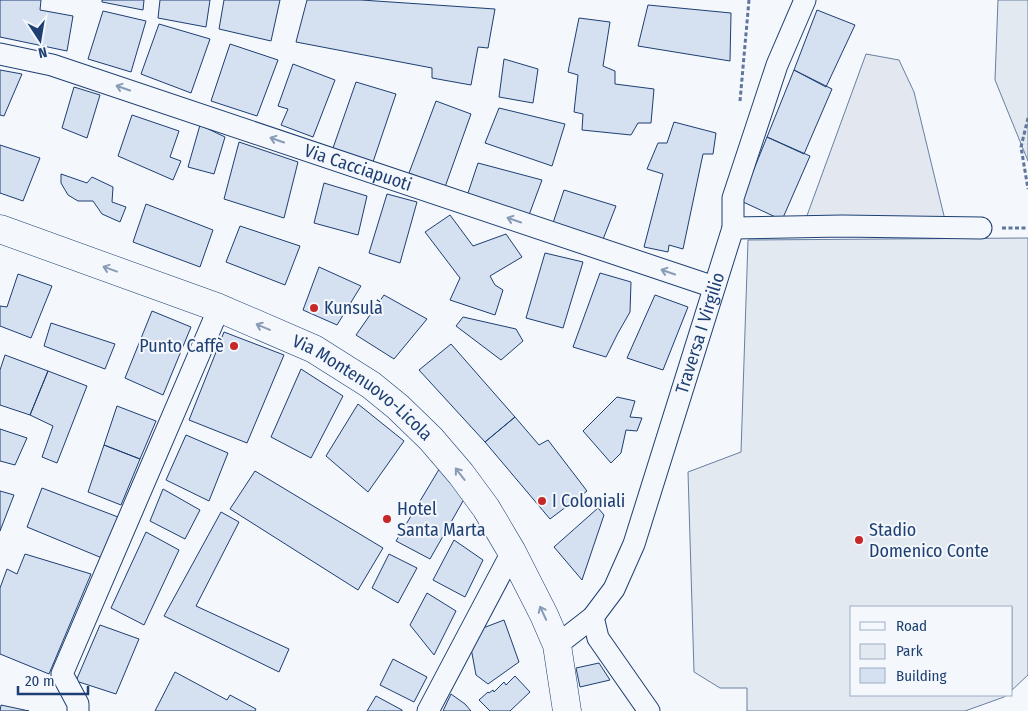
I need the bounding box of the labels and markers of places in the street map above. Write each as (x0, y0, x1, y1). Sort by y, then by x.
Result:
place label: Kunsulà (324, 297, 383, 319)
marker: Kunsulà (308, 302, 320, 314)
place label: Punto Caffè (139, 335, 224, 357)
marker: Punto Caffè (228, 340, 240, 352)
place label: I Coloniali (552, 490, 625, 512)
marker: I Coloniali (536, 495, 548, 507)
place label: Hotel Santa Marta (397, 498, 486, 541)
marker: Hotel Santa Marta (381, 513, 393, 525)
place label: Stadio Domenico Conte (869, 519, 989, 562)
marker: Stadio Domenico Conte (853, 534, 865, 546)

